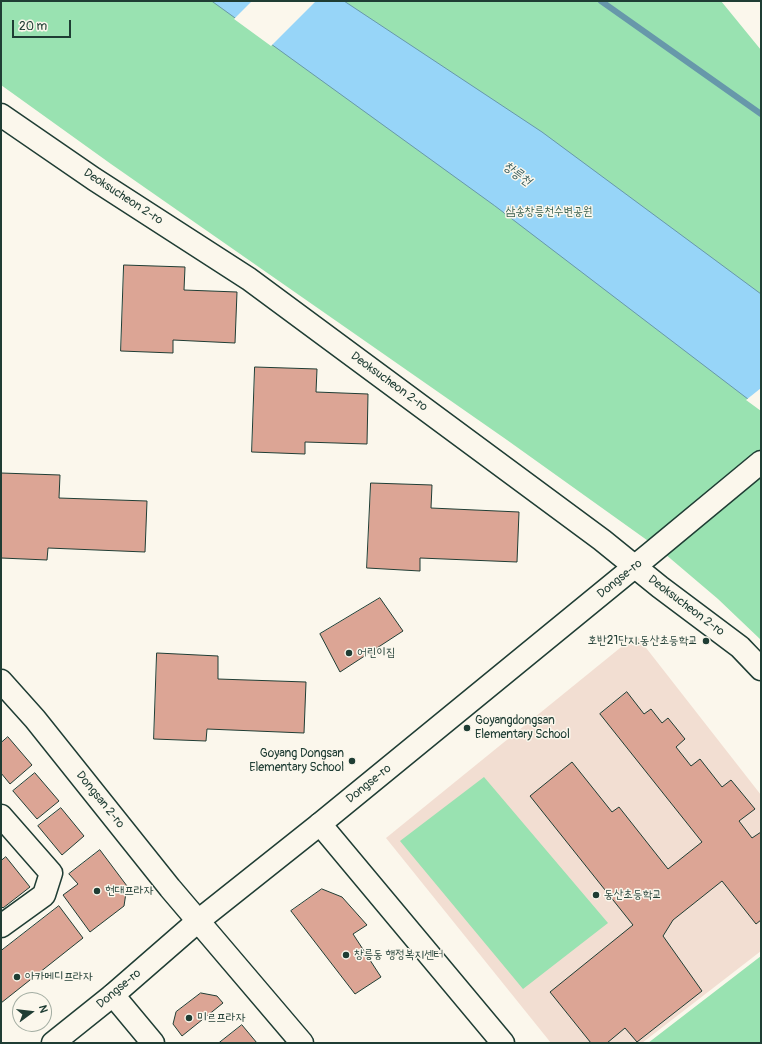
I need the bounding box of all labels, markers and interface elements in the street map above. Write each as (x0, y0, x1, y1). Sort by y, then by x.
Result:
scale bar (14, 12, 73, 38)
text: 20 m (19, 19, 47, 34)
water label: 창릉천 (500, 158, 534, 190)
street label: Deoksucheon 2-ro (81, 166, 165, 228)
park label: 삼송창릉천수변공원 (506, 205, 592, 219)
street label: Deoksucheon 2-ro (348, 349, 430, 415)
street label: Dongse-ro (595, 557, 645, 601)
street label: Deoksucheon 2-ro (645, 573, 727, 639)
place label: 호반21단지.동산초등학교 (587, 634, 698, 648)
marker: 호반21단지.동산초등학교 (701, 636, 711, 646)
place label: 어린이집 (357, 646, 396, 660)
marker: 어린이집 (344, 648, 354, 658)
place label: Goyangdongsan Elementary School (475, 714, 570, 742)
marker: Goyangdongsan Elementary School (462, 723, 472, 733)
place label: Goyang Dongsan Elementary School (249, 747, 344, 775)
marker: Goyang Dongsan Elementary School (347, 756, 357, 766)
street label: Dongse-ro (344, 762, 394, 806)
street label: Dongsan 2-ro (73, 769, 127, 831)
place label: 현대프라자 (105, 884, 153, 898)
marker: 현대프라자 (92, 886, 102, 896)
place label: 동산초등학교 (604, 888, 662, 902)
marker: 동산초등학교 (591, 890, 601, 900)
place label: 창릉동 행정복지센터 (354, 948, 444, 962)
marker: 창릉동 행정복지센터 (341, 950, 351, 960)
street label: Dongse-ro (94, 966, 144, 1012)
place label: 아카메디프라자 (25, 970, 93, 984)
marker: 아카메디프라자 (12, 972, 22, 982)
north arrow (12, 992, 52, 1032)
text: N (36, 1004, 50, 1014)
place label: 미르프라자 (197, 1011, 245, 1025)
marker: 미르프라자 (184, 1013, 194, 1023)

